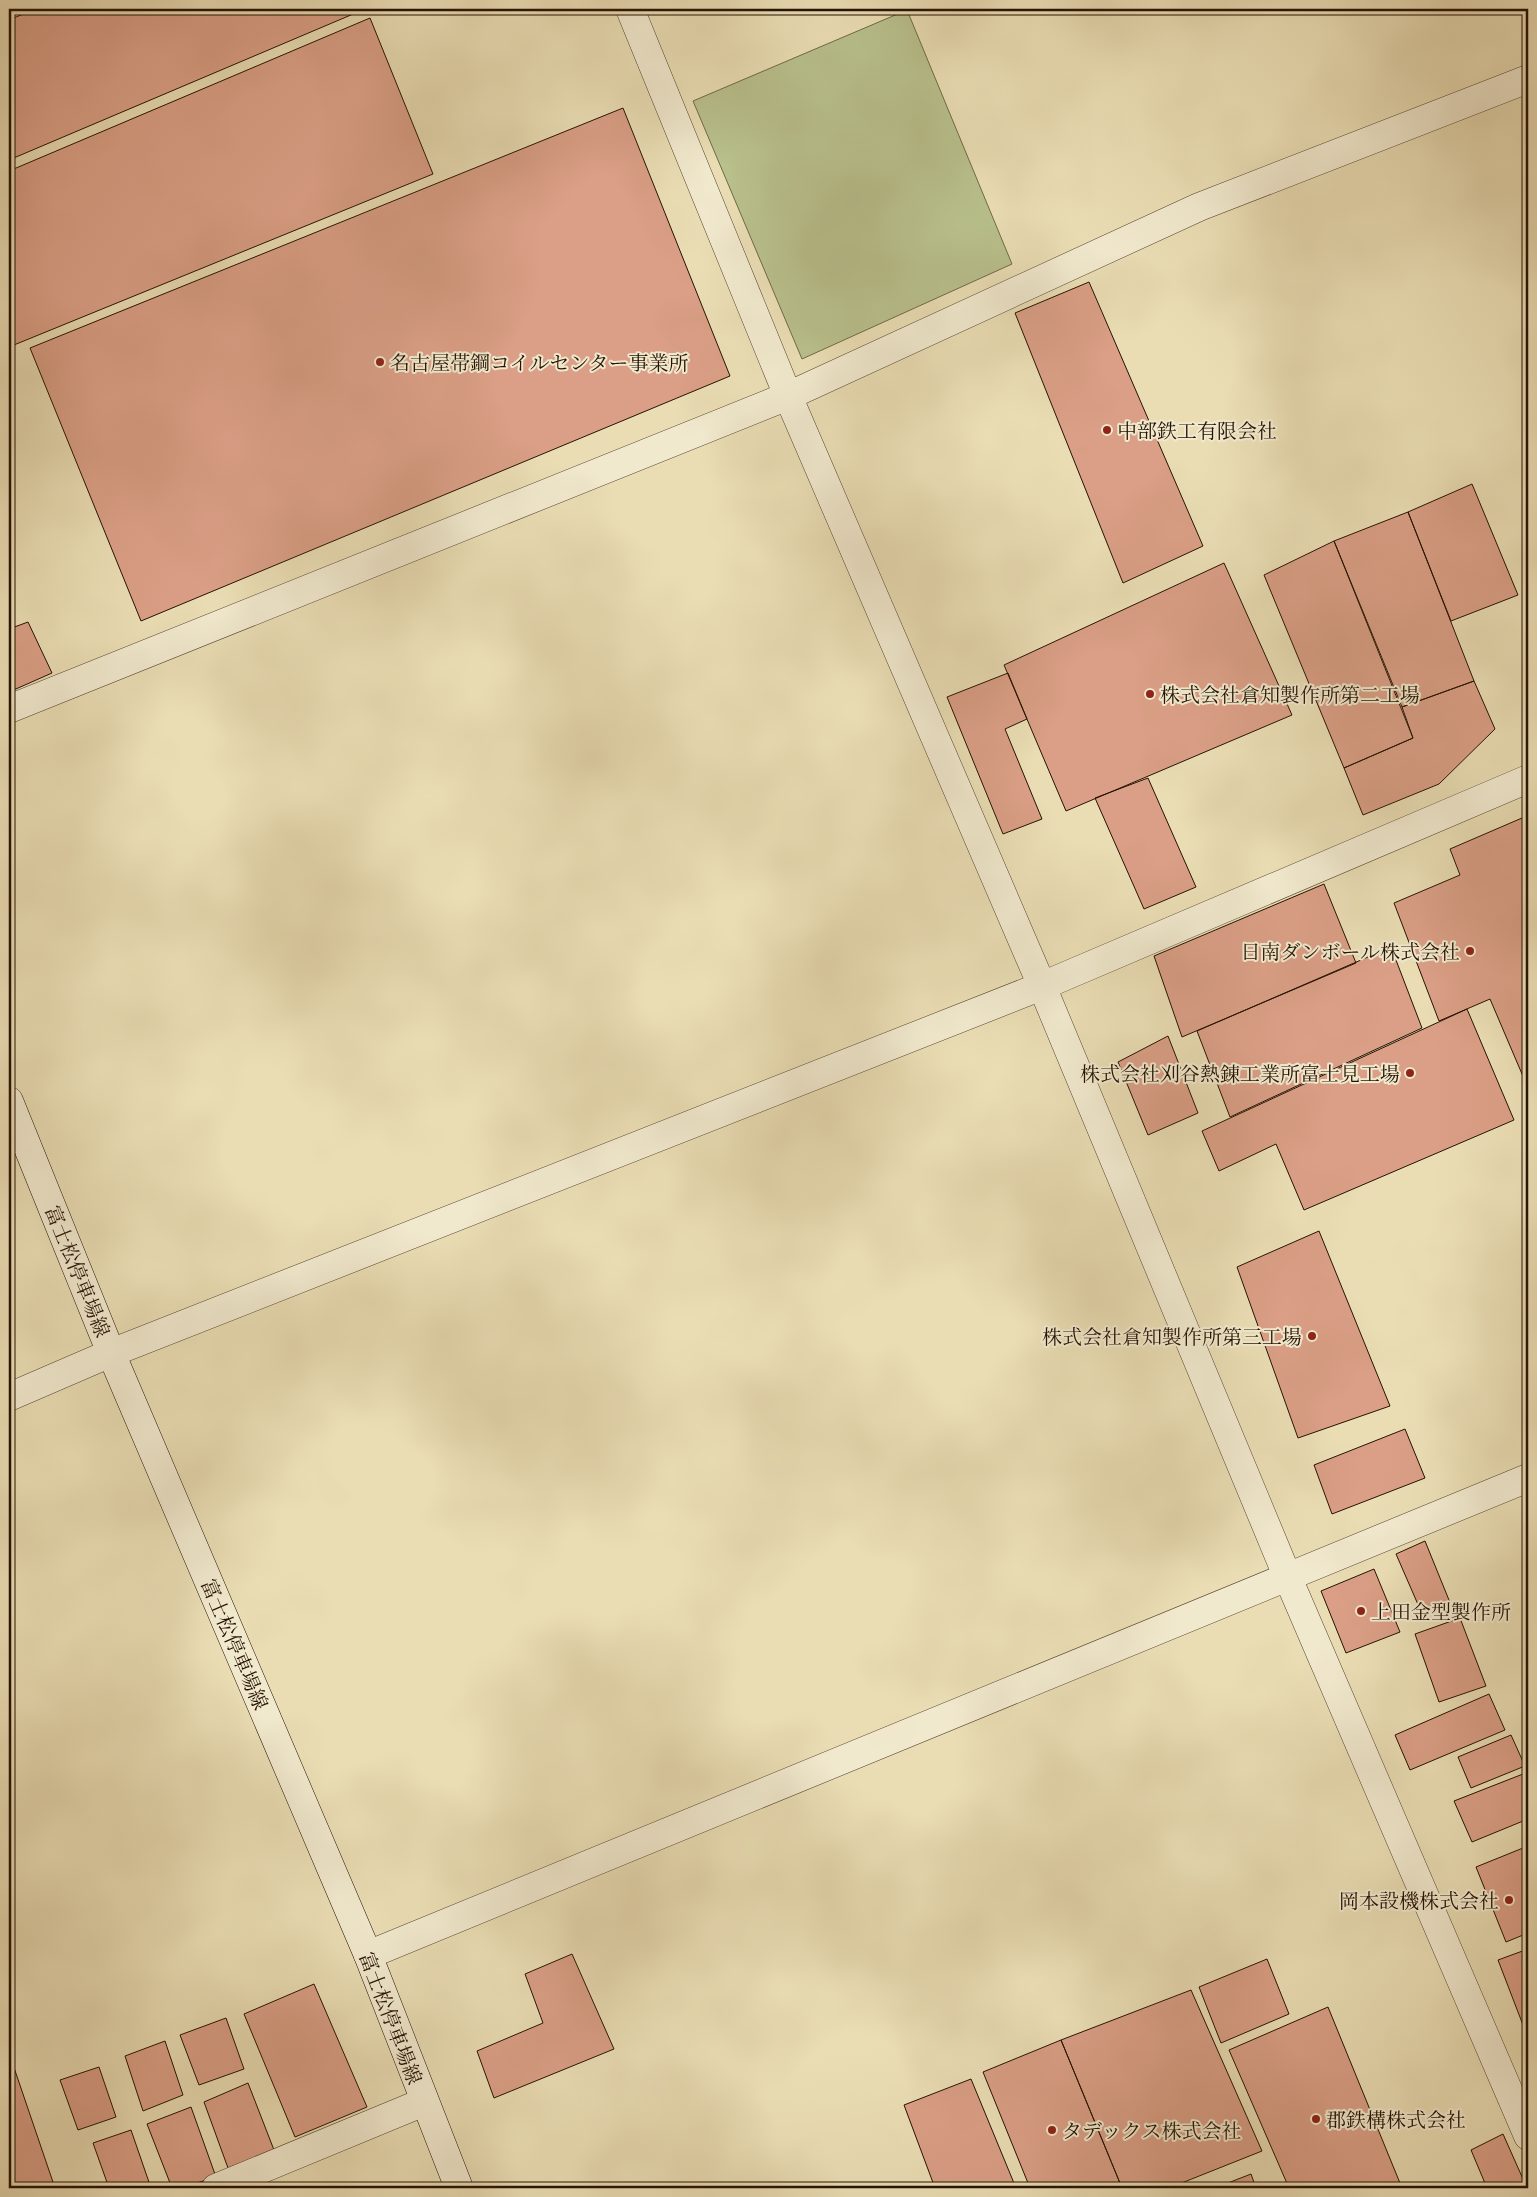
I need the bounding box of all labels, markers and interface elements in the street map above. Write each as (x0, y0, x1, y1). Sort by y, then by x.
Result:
place label: 名古屋帯鋼コイルセンター事業所 (390, 348, 689, 377)
marker: 名古屋帯鋼コイルセンター事業所 (374, 356, 386, 368)
place label: 中部鉄工有限会社 (1117, 416, 1277, 445)
marker: 中部鉄工有限会社 (1101, 424, 1113, 436)
place label: 株式会社倉知製作所第二工場 (1160, 680, 1420, 709)
marker: 株式会社倉知製作所第二工場 (1144, 688, 1156, 700)
place label: 日南ダンボール株式会社 (1240, 937, 1460, 966)
marker: 日南ダンボール株式会社 (1464, 945, 1476, 957)
place label: 株式会社刈谷熱錬工業所富士見工場 (1080, 1059, 1400, 1088)
marker: 株式会社刈谷熱錬工業所富士見工場 (1404, 1067, 1416, 1079)
street label: 富士松停車場線 (38, 1201, 118, 1341)
place label: 株式会社倉知製作所第三工場 (1042, 1322, 1302, 1351)
marker: 株式会社倉知製作所第三工場 (1306, 1330, 1318, 1342)
street label: 富士松停車場線 (194, 1574, 276, 1714)
place label: 上田金型製作所 (1371, 1597, 1511, 1626)
marker: 上田金型製作所 (1355, 1605, 1367, 1617)
place label: 岡本設機株式会社 (1339, 1886, 1499, 1915)
marker: 岡本設機株式会社 (1503, 1894, 1515, 1906)
street label: 富士松停車場線 (352, 1947, 430, 2089)
place label: 郡鉄構株式会社 (1326, 2105, 1466, 2134)
marker: 郡鉄構株式会社 (1310, 2113, 1322, 2125)
place label: タデックス株式会社 (1062, 2116, 1241, 2145)
marker: タデックス株式会社 (1046, 2124, 1058, 2136)

